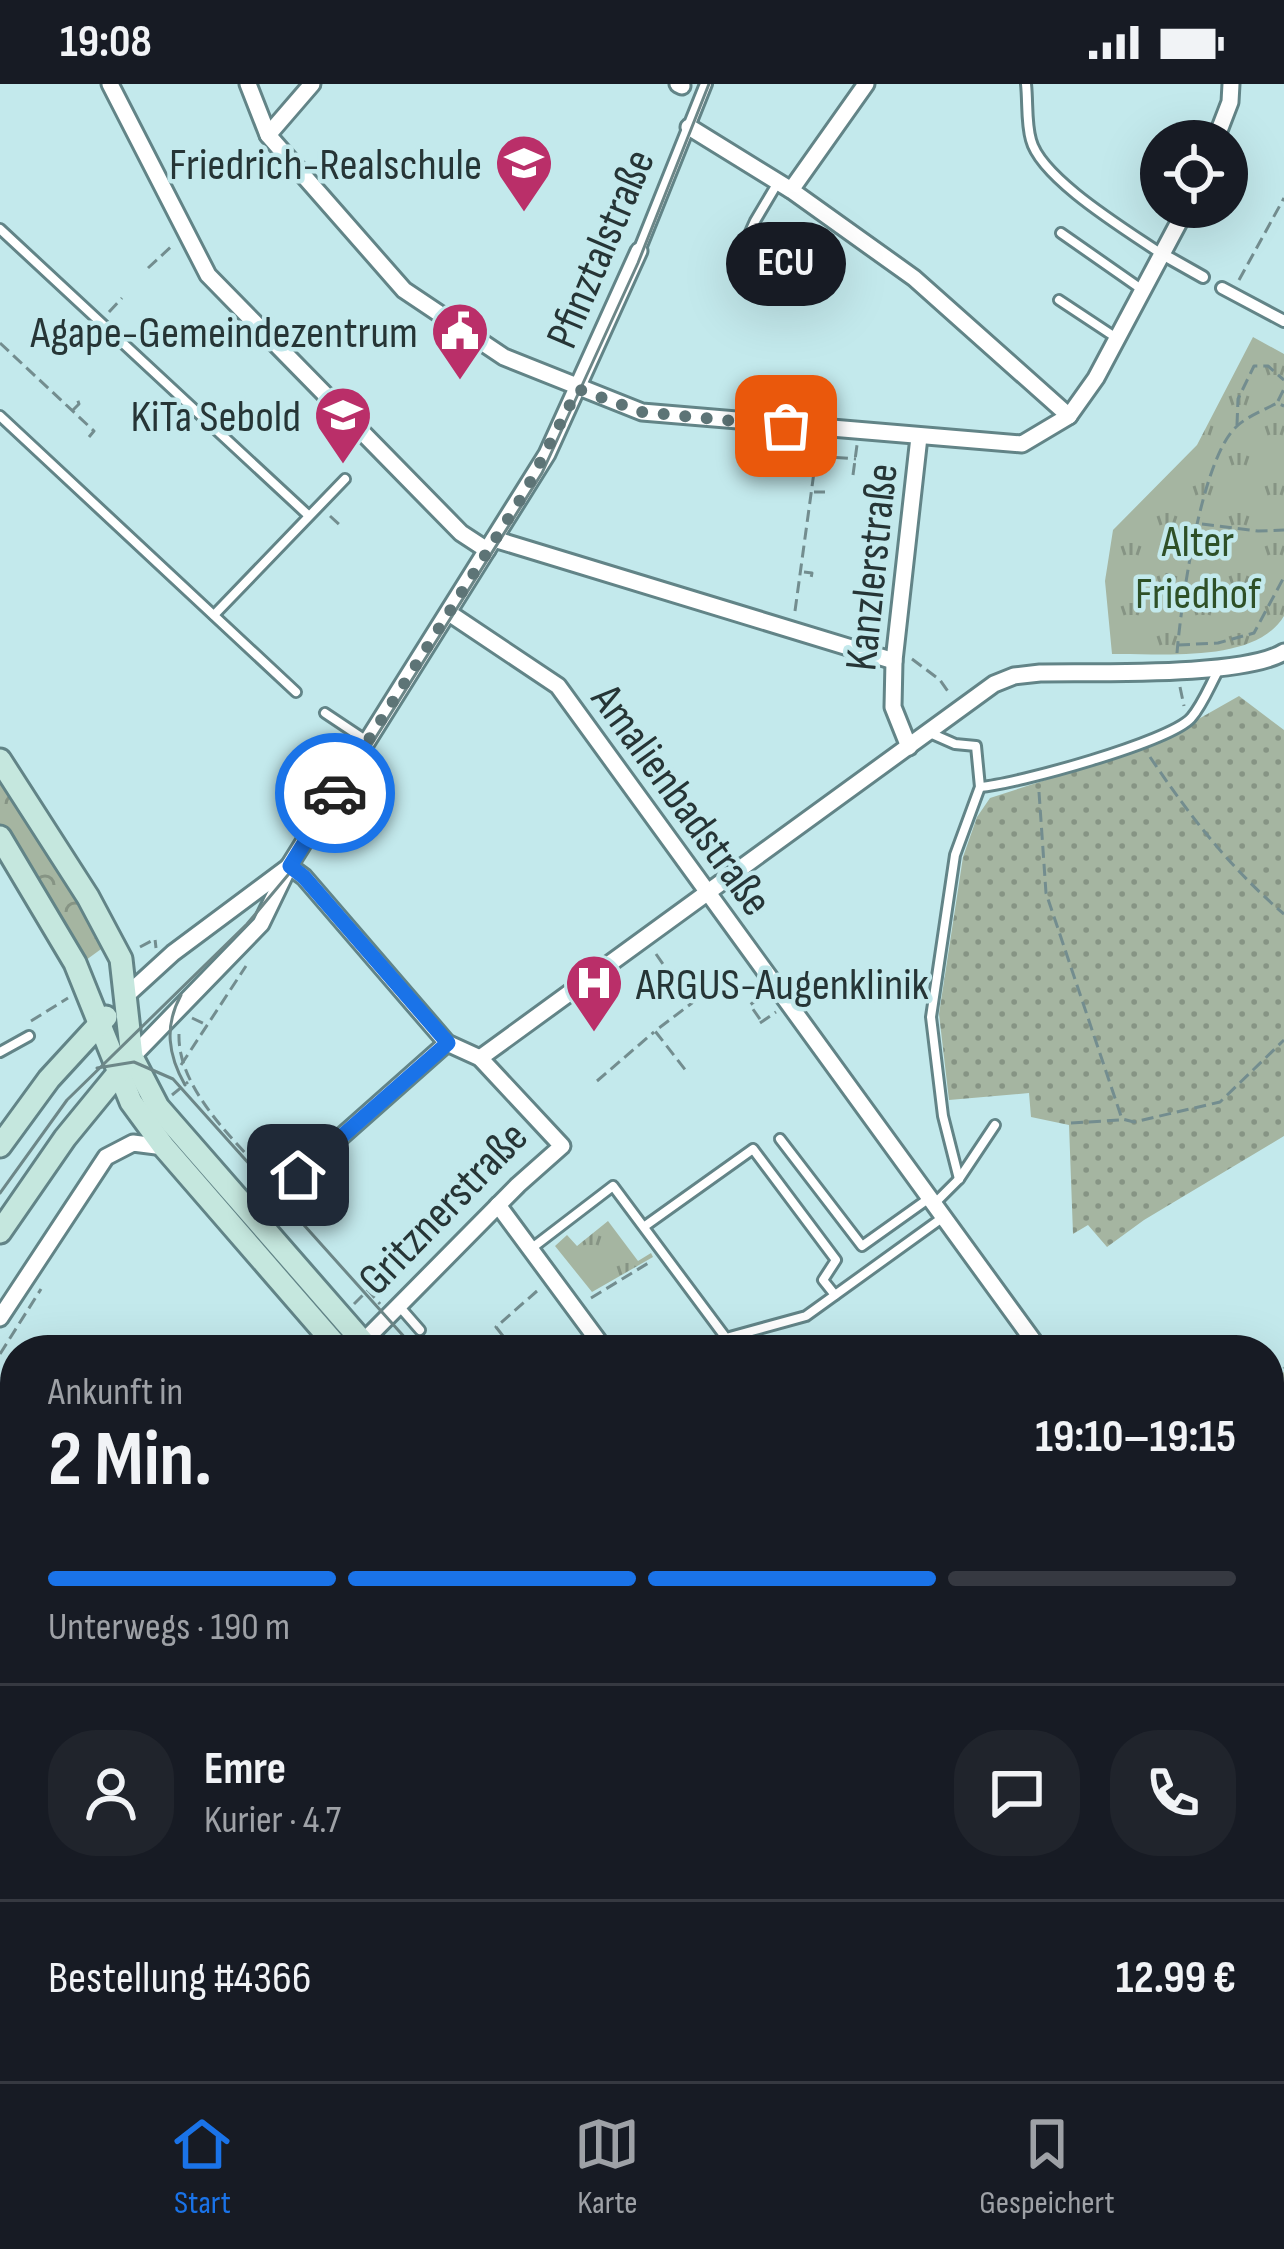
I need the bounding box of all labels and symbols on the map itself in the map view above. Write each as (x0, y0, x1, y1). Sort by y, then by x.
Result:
school or university icon: Friedrich-Realschule (493, 132, 555, 214)
place label: Friedrich-Realschule (169, 138, 482, 193)
street label: Pfinztalstraße (535, 142, 668, 356)
callout: ECU (726, 222, 846, 306)
public building icon: Agape-Gemeindezentrum (429, 300, 491, 382)
place label: Agape-Gemeindezentrum (30, 306, 418, 361)
pin (735, 375, 837, 477)
school or university icon: KiTa Sebold (312, 384, 374, 466)
place label: KiTa Sebold (131, 390, 301, 445)
street label: Kanzlerstraße (834, 461, 911, 674)
park label: Alter Friedhof (1135, 515, 1262, 622)
street label: Amalienbadstraße (578, 673, 783, 927)
courier (275, 733, 395, 853)
hospital icon: ARGUS-Augenklinik (563, 952, 625, 1034)
place label: ARGUS-Augenklinik (635, 958, 929, 1013)
street label: Gritznerstraße (348, 1111, 540, 1307)
pin (247, 1124, 349, 1226)

